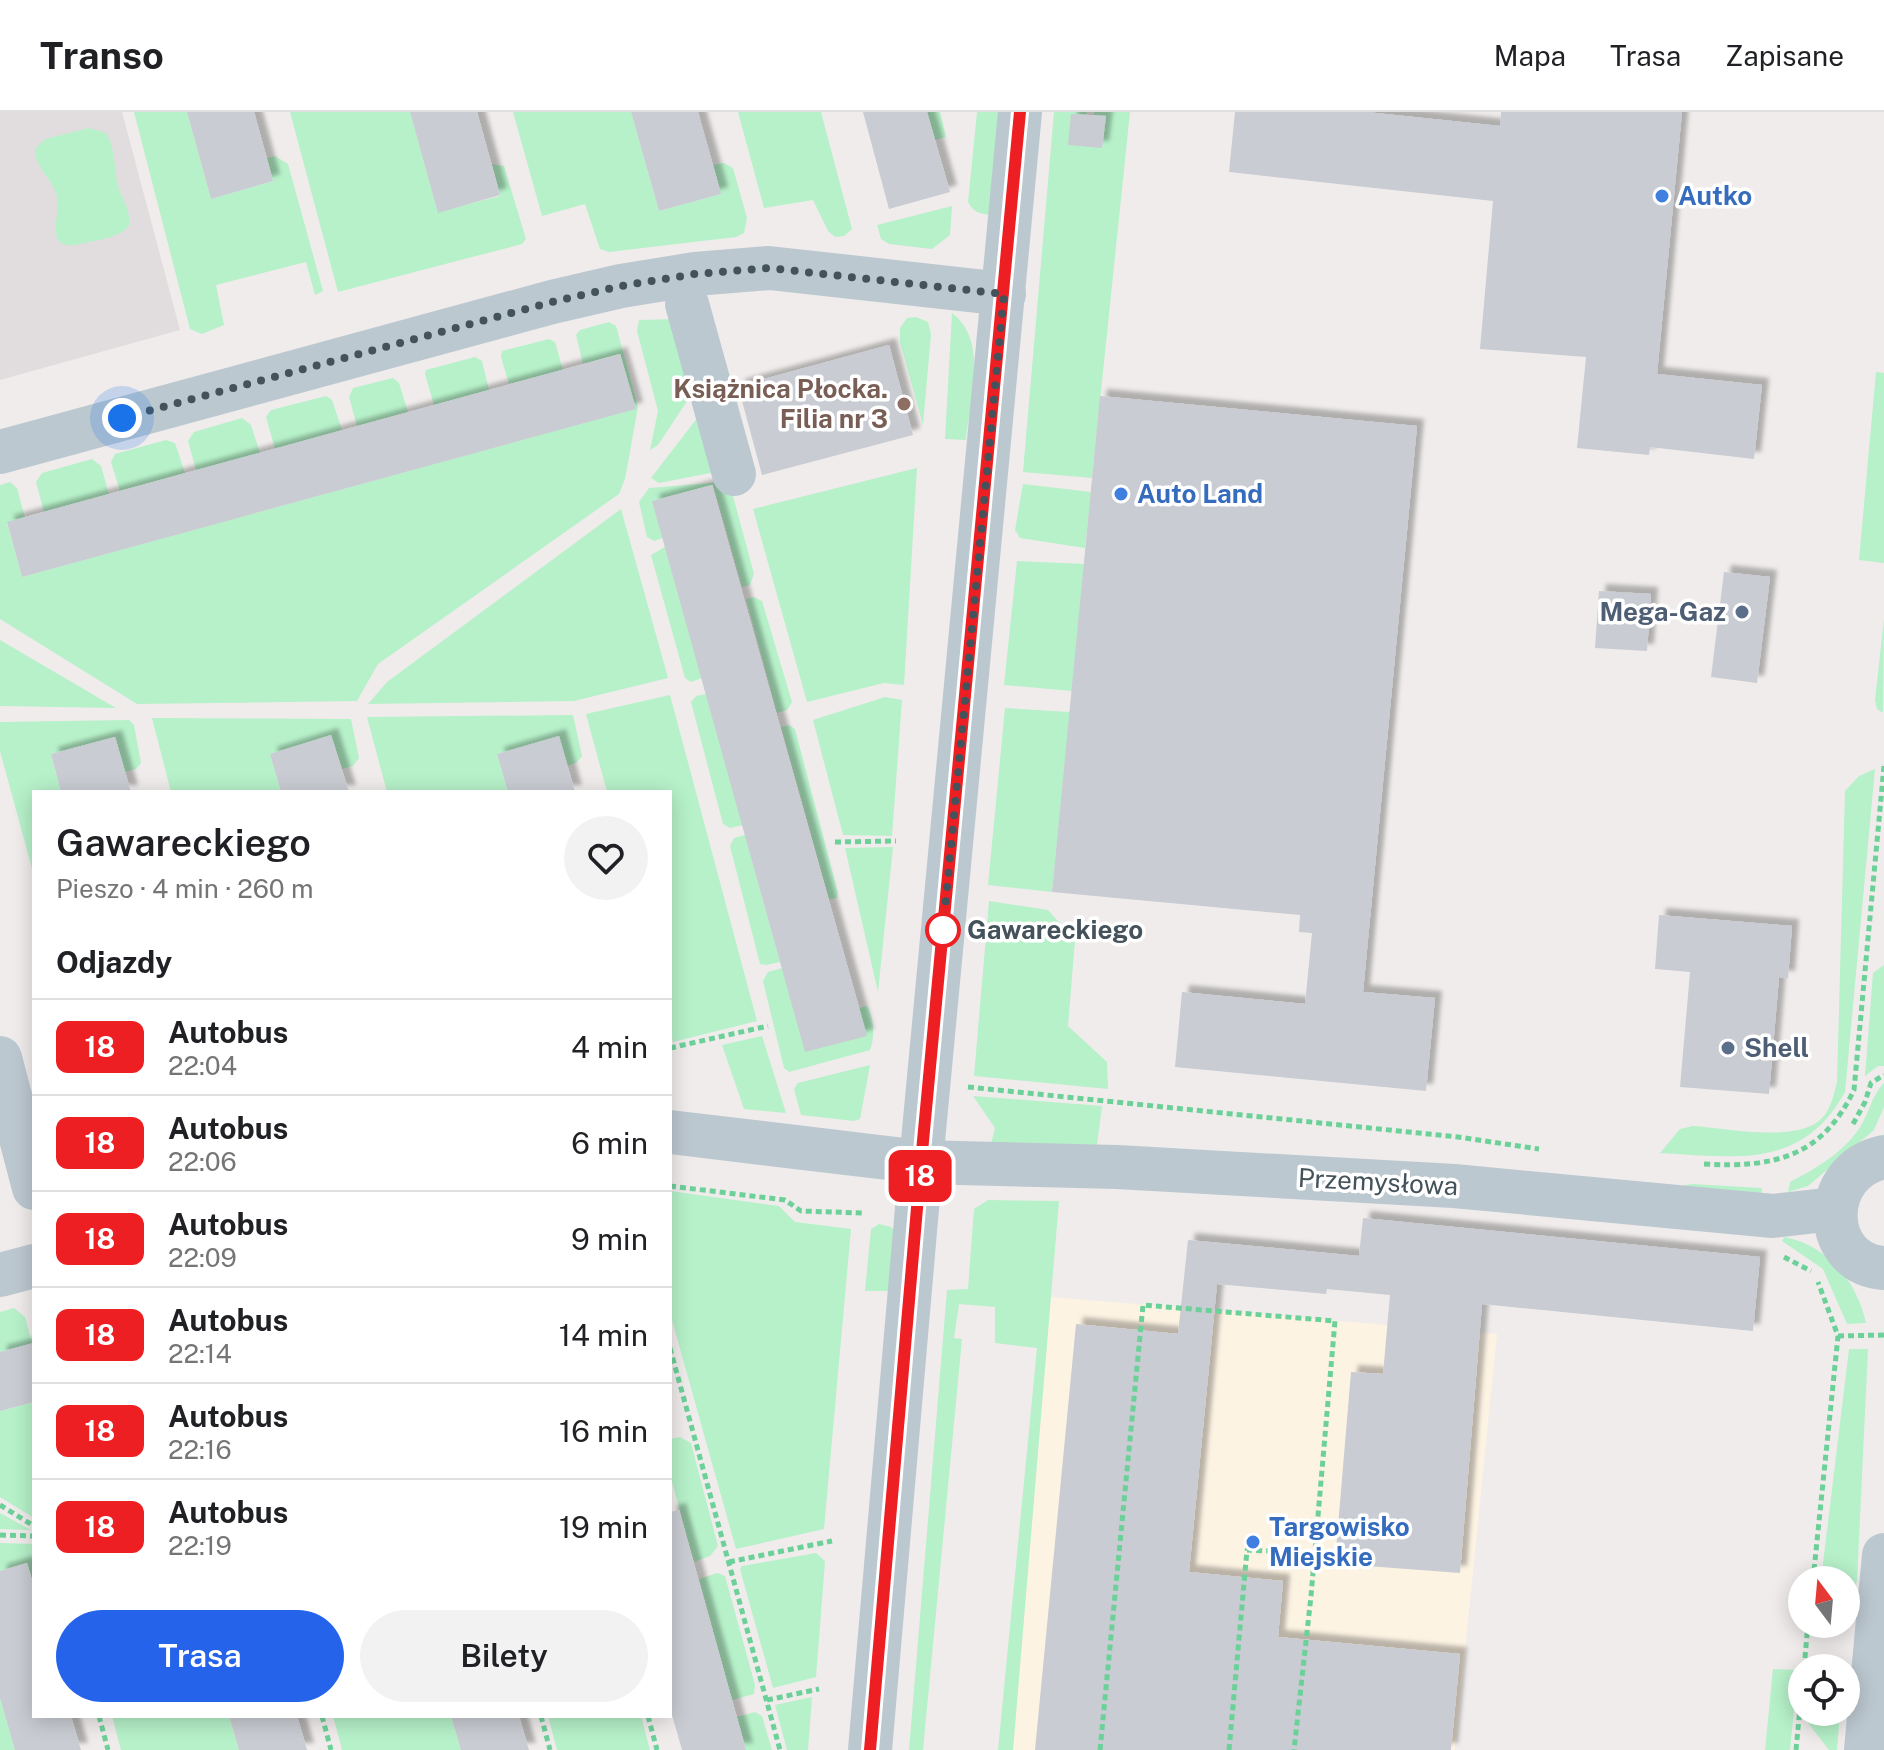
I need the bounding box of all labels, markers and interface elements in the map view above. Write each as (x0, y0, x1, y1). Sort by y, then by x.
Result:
text: Transo (40, 33, 164, 78)
text: Mapa (1494, 39, 1566, 72)
text: Trasa (1610, 39, 1681, 72)
text: Zapisane (1725, 39, 1844, 72)
place label: Autko (1678, 180, 1752, 211)
marker: Autko (1653, 187, 1671, 205)
place label: Książnica Płocka. Filia nr 3 (673, 373, 888, 434)
marker: Książnica Płocka. Filia nr 3 (895, 395, 913, 413)
your location (102, 398, 142, 438)
place label: Auto Land (1137, 478, 1263, 509)
marker: Auto Land (1112, 485, 1130, 503)
place label: Mega-Gaz (1600, 596, 1726, 627)
marker: Mega-Gaz (1733, 603, 1751, 621)
button: heart (564, 816, 648, 900)
text: Gawareckiego (56, 820, 311, 865)
text: Pieszo · 4 min · 260 m (56, 873, 313, 904)
marker: Gawareckiego (926, 913, 960, 947)
place label: Gawareckiego (967, 914, 1143, 945)
text: Odjazdy (56, 944, 172, 980)
text: Autobus (168, 1014, 288, 1050)
text: 4 min (571, 1029, 648, 1065)
text: 18 (85, 1030, 115, 1063)
place label: Shell (1744, 1032, 1809, 1063)
marker: Shell (1719, 1039, 1737, 1057)
text: 22:04 (168, 1050, 237, 1081)
text: Autobus (168, 1110, 288, 1146)
text: 6 min (571, 1125, 648, 1161)
text: 18 (85, 1126, 115, 1159)
text: 22:06 (168, 1146, 237, 1177)
line badge: 18 (884, 1150, 956, 1202)
text: 18 (905, 1159, 935, 1192)
street label: Przemysłowa (1297, 1162, 1459, 1201)
text: Autobus (168, 1206, 288, 1242)
text: 9 min (571, 1221, 648, 1257)
text: 18 (85, 1222, 115, 1255)
text: 22:09 (168, 1242, 237, 1273)
text: Autobus (168, 1302, 288, 1338)
text: 14 min (559, 1317, 648, 1353)
text: 18 (85, 1318, 115, 1351)
text: 22:14 (168, 1338, 232, 1369)
text: Autobus (168, 1398, 288, 1434)
text: 16 min (559, 1413, 648, 1449)
text: 18 (85, 1414, 115, 1447)
text: 22:16 (168, 1434, 232, 1465)
text: Autobus (168, 1494, 288, 1530)
text: 19 min (559, 1509, 648, 1545)
text: 18 (85, 1510, 115, 1543)
place label: Targowisko Miejskie (1269, 1511, 1410, 1572)
text: 22:19 (168, 1530, 232, 1561)
marker: Targowisko Miejskie (1244, 1533, 1262, 1551)
north arrow (1788, 1566, 1860, 1638)
map controls (1788, 1566, 1860, 1726)
button: Trasa (56, 1610, 344, 1702)
button: Bilety (360, 1610, 648, 1702)
button: locate (1788, 1654, 1860, 1726)

